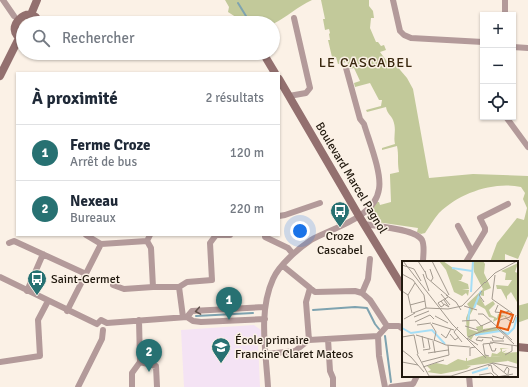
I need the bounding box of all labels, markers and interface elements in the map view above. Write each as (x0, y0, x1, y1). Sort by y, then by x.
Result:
map controls (480, 12, 516, 120)
button: + (480, 12, 516, 48)
search box (16, 16, 280, 60)
icon: search (30, 27, 52, 49)
text: Rechercher (62, 29, 135, 47)
button: − (480, 48, 516, 84)
district label: LE CASCABEL (319, 54, 413, 71)
button: locate (480, 84, 516, 120)
text: À proximité (32, 88, 118, 109)
text: 2 résultats (205, 90, 264, 106)
street label: Boulevard Marcel Pagnol (312, 120, 390, 237)
text: Ferme Croze (70, 136, 150, 154)
text: 1 (41, 145, 49, 161)
text: 120 m (230, 145, 264, 161)
text: Arrêt de bus (70, 154, 137, 170)
text: Nexeau (70, 192, 118, 210)
bus stop icon: Croze Cascabel (329, 200, 351, 228)
text: 2 (41, 201, 49, 217)
text: 220 m (230, 201, 264, 217)
text: Bureaux (70, 210, 116, 226)
your location (290, 221, 310, 241)
place label: Croze Cascabel (317, 229, 364, 258)
inset map (402, 261, 518, 377)
bus stop icon: Saint-Germet (26, 268, 48, 296)
place label: Saint-Germet (51, 272, 120, 287)
pin: 1 (216, 287, 242, 320)
one-way arrow (195, 306, 201, 315)
place label: École primaire Francine Claret Mateos (235, 333, 353, 362)
school or university icon: École primaire Francine Claret Mateos (210, 336, 232, 364)
pin: 2 (136, 339, 162, 372)

